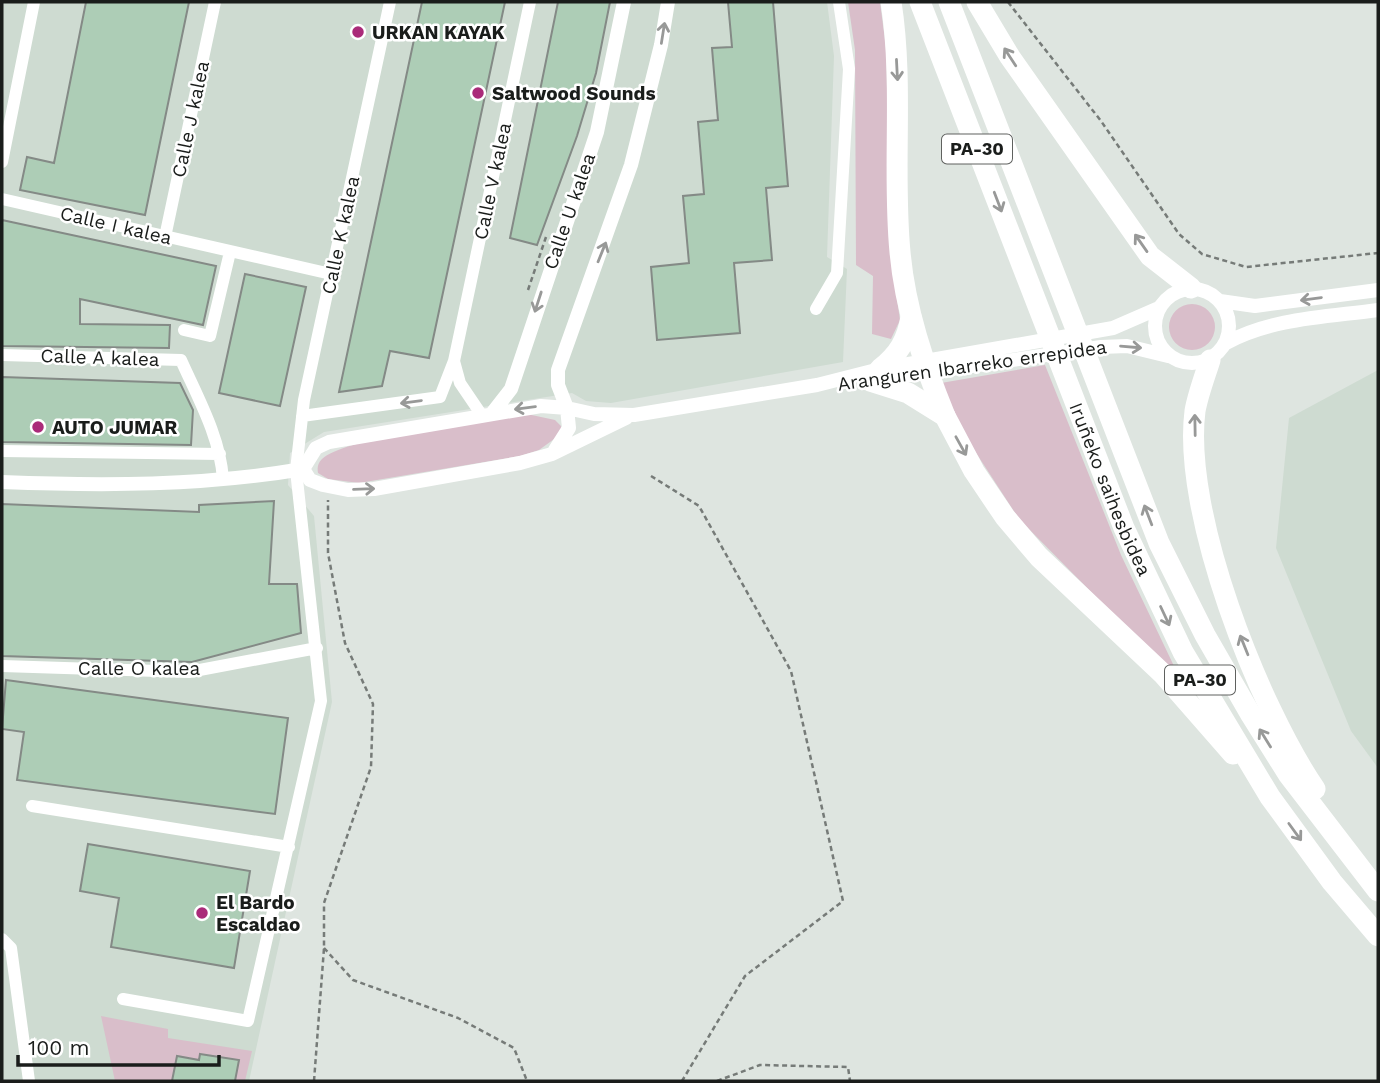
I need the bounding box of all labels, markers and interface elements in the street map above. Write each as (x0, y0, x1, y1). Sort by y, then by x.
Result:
place label: URKAN KAYAK (372, 21, 505, 44)
one-way arrow (657, 22, 670, 45)
marker: URKAN KAYAK (350, 24, 366, 40)
one-way arrow (1003, 47, 1017, 67)
one-way arrow (891, 58, 904, 80)
street label: Calle J kalea (167, 59, 214, 179)
place label: Saltwood Sounds (492, 82, 656, 105)
marker: Saltwood Sounds (470, 85, 486, 101)
street label: Calle V kalea (469, 120, 516, 242)
road number: PA-30 (942, 134, 1012, 164)
street label: Calle U kalea (539, 150, 600, 272)
street label: Calle K kalea (317, 174, 364, 296)
one-way arrow (993, 191, 1006, 213)
street label: Calle I kalea (58, 201, 174, 250)
one-way arrow (1134, 234, 1148, 253)
one-way arrow (597, 241, 610, 263)
one-way arrow (530, 291, 543, 313)
one-way arrow (1300, 293, 1323, 306)
street label: Aranguren Ibarreko errepidea (836, 335, 1108, 396)
one-way arrow (1119, 341, 1142, 354)
street label: Calle A kalea (40, 344, 160, 371)
one-way arrow (400, 396, 423, 409)
street label: Iruñeko saihesbidea (1064, 399, 1156, 580)
one-way arrow (514, 401, 537, 414)
one-way arrow (1189, 414, 1202, 437)
place label: AUTO JUMAR (52, 416, 177, 439)
marker: AUTO JUMAR (30, 419, 46, 435)
one-way arrow (955, 435, 968, 456)
one-way arrow (352, 483, 375, 496)
one-way arrow (1141, 505, 1154, 527)
one-way arrow (1159, 605, 1173, 626)
one-way arrow (1237, 635, 1250, 657)
street label: Calle O kalea (78, 657, 200, 680)
road number: PA-30 (1165, 666, 1235, 694)
one-way arrow (1258, 729, 1273, 748)
one-way arrow (1288, 822, 1302, 841)
place label: El Bardo Escaldao (216, 891, 300, 936)
marker: El Bardo Escaldao (194, 905, 210, 921)
scale bar (18, 1024, 219, 1068)
text: 100 m (28, 1035, 90, 1060)

